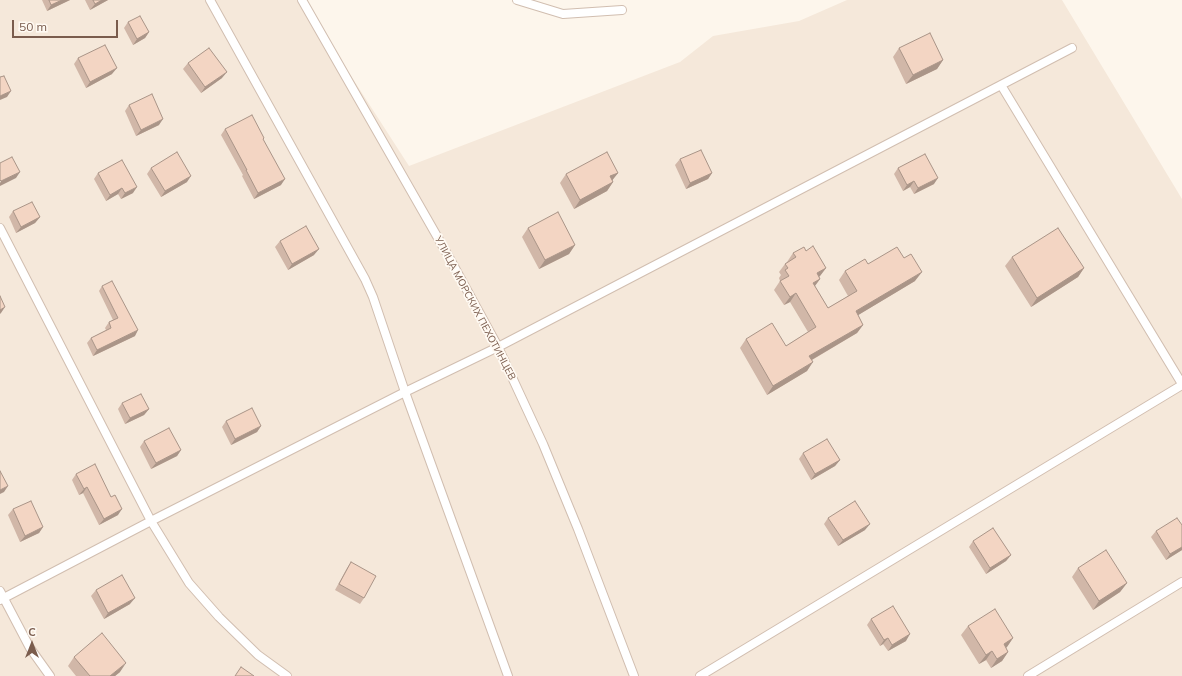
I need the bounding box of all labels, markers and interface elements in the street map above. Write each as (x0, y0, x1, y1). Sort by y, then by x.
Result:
scale bar (14, 12, 120, 38)
text: 50 m (19, 19, 47, 34)
street label: УЛИЦА МОРСКИХ ПЕХОТИНЦЕВ (432, 234, 518, 382)
north arrow (12, 624, 52, 664)
text: С (28, 625, 36, 639)

